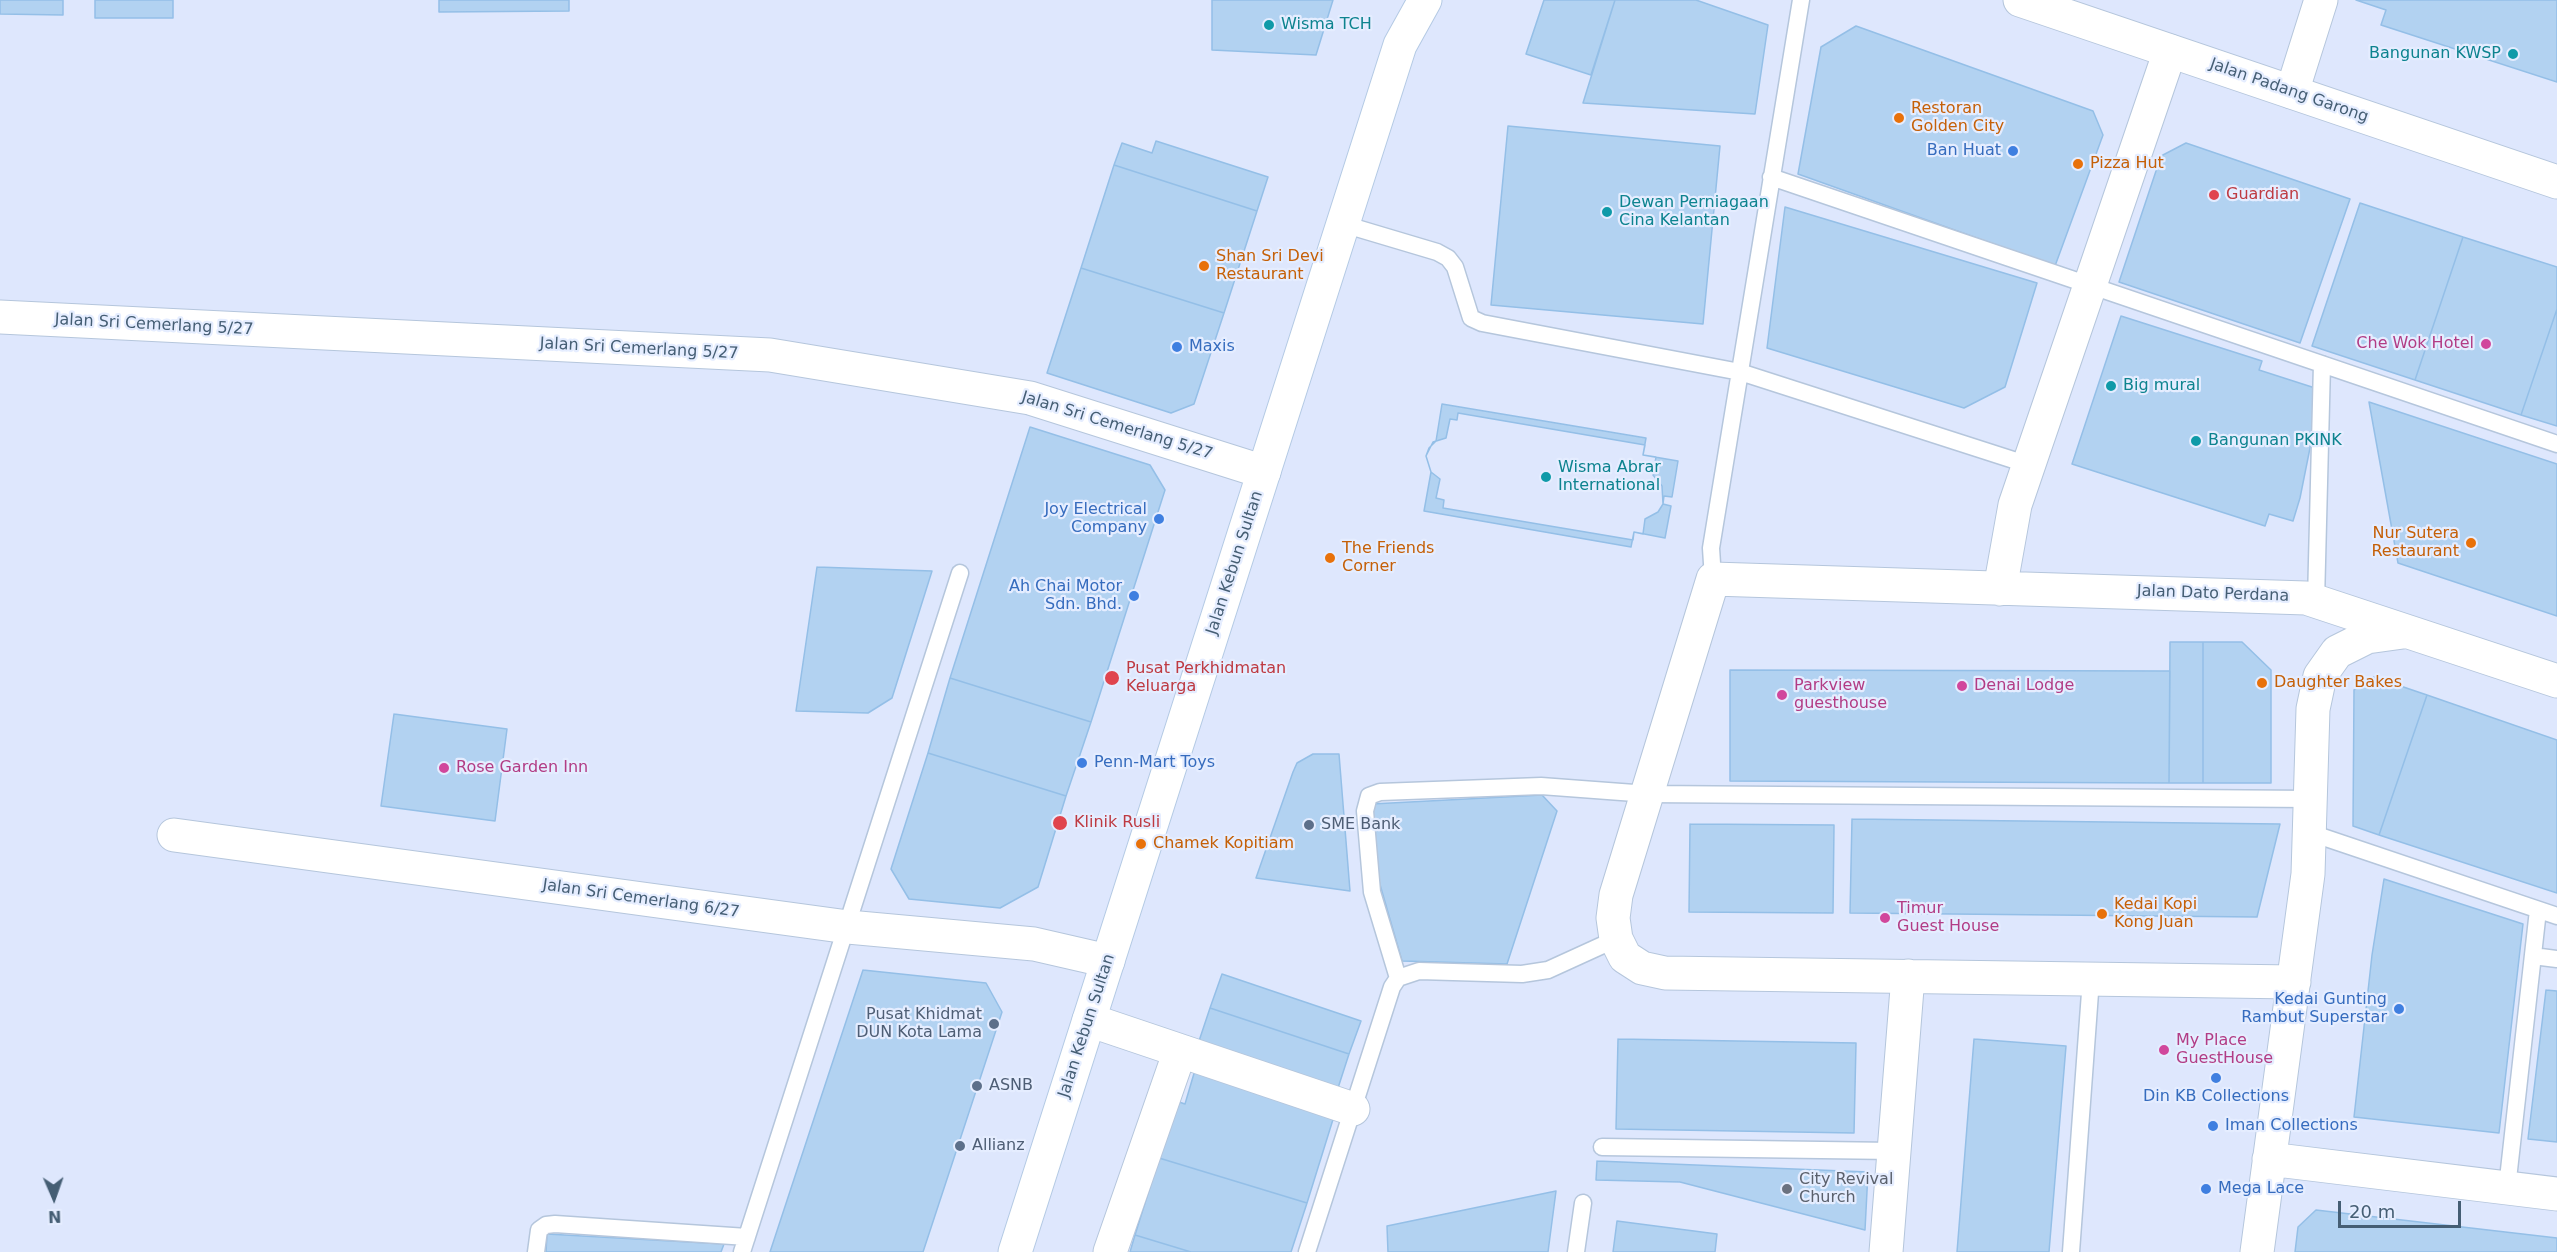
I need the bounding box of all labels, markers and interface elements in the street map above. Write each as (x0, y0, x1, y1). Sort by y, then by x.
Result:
place label: Wisma TCH (1281, 15, 1372, 35)
marker: Wisma TCH (1262, 18, 1276, 32)
place label: Bangunan KWSP (2369, 44, 2501, 64)
marker: Bangunan KWSP (2506, 47, 2520, 61)
street label: Jalan Padang Garong (2207, 55, 2371, 127)
place label: Restoran Golden City (1911, 99, 2004, 137)
marker: Restoran Golden City (1892, 111, 1906, 125)
place label: Ban Huat (1927, 141, 2001, 161)
marker: Ban Huat (2006, 144, 2020, 158)
place label: Pizza Hut (2090, 154, 2164, 174)
marker: Pizza Hut (2071, 157, 2085, 171)
place label: Guardian (2226, 185, 2299, 205)
marker: Guardian (2207, 188, 2221, 202)
place label: Dewan Perniagaan Cina Kelantan (1619, 193, 1769, 231)
marker: Dewan Perniagaan Cina Kelantan (1600, 205, 1614, 219)
place label: Shan Sri Devi Restaurant (1216, 247, 1324, 285)
marker: Shan Sri Devi Restaurant (1197, 259, 1211, 273)
street label: Jalan Sri Cemerlang 5/27 (54, 310, 254, 340)
street label: Jalan Sri Cemerlang 5/27 (539, 334, 739, 364)
place label: Che Wok Hotel (2356, 334, 2474, 354)
place label: Maxis (1189, 337, 1235, 357)
marker: Che Wok Hotel (2479, 337, 2493, 351)
marker: Maxis (1170, 340, 1184, 354)
place label: Big mural (2123, 376, 2200, 396)
marker: Big mural (2104, 379, 2118, 393)
street label: Jalan Sri Cemerlang 5/27 (1019, 388, 1215, 464)
place label: Bangunan PKINK (2208, 431, 2342, 451)
marker: Bangunan PKINK (2189, 434, 2203, 448)
place label: Wisma Abrar International (1558, 458, 1661, 496)
marker: Wisma Abrar International (1539, 470, 1553, 484)
street label: Jalan Kebun Sultan (1203, 489, 1267, 637)
place label: Joy Electrical Company (1044, 500, 1147, 538)
marker: Joy Electrical Company (1152, 512, 1166, 526)
place label: Nur Sutera Restaurant (2371, 524, 2459, 562)
marker: Nur Sutera Restaurant (2464, 536, 2478, 550)
place label: The Friends Corner (1342, 539, 1434, 577)
marker: The Friends Corner (1323, 551, 1337, 565)
place label: Ah Chai Motor Sdn. Bhd. (1009, 577, 1122, 615)
street label: Jalan Dato Perdana (2137, 582, 2289, 606)
marker: Ah Chai Motor Sdn. Bhd. (1127, 589, 1141, 603)
place label: Pusat Perkhidmatan Keluarga (1126, 659, 1286, 697)
marker: Pusat Perkhidmatan Keluarga (1103, 669, 1121, 687)
place label: Daughter Bakes (2274, 673, 2402, 693)
place label: Parkview guesthouse (1794, 676, 1887, 714)
place label: Denai Lodge (1974, 676, 2074, 696)
marker: Daughter Bakes (2255, 676, 2269, 690)
marker: Denai Lodge (1955, 679, 1969, 693)
marker: Parkview guesthouse (1775, 688, 1789, 702)
place label: Penn-Mart Toys (1094, 753, 1215, 773)
marker: Penn-Mart Toys (1075, 756, 1089, 770)
place label: Rose Garden Inn (456, 758, 588, 778)
marker: Rose Garden Inn (437, 761, 451, 775)
place label: Klinik Rusli (1074, 813, 1160, 833)
marker: Klinik Rusli (1051, 814, 1069, 832)
place label: SME Bank (1321, 815, 1400, 835)
marker: SME Bank (1302, 818, 1316, 832)
place label: Chamek Kopitiam (1153, 834, 1294, 854)
marker: Chamek Kopitiam (1134, 837, 1148, 851)
street label: Jalan Sri Cemerlang 6/27 (541, 876, 741, 922)
place label: Kedai Kopi Kong Juan (2114, 895, 2197, 933)
place label: Timur Guest House (1897, 899, 1999, 937)
marker: Kedai Kopi Kong Juan (2095, 907, 2109, 921)
marker: Timur Guest House (1878, 911, 1892, 925)
street label: Jalan Kebun Sultan (1055, 952, 1119, 1100)
place label: Kedai Gunting Rambut Superstar (2241, 990, 2387, 1028)
marker: Kedai Gunting Rambut Superstar (2392, 1002, 2406, 1016)
place label: Pusat Khidmat DUN Kota Lama (856, 1005, 982, 1043)
marker: Pusat Khidmat DUN Kota Lama (987, 1017, 1001, 1031)
place label: My Place GuestHouse (2176, 1031, 2273, 1069)
marker: My Place GuestHouse (2157, 1043, 2171, 1057)
marker: Din KB Collections (2209, 1071, 2223, 1085)
place label: ASNB (989, 1076, 1033, 1096)
marker: ASNB (970, 1079, 984, 1093)
place label: Din KB Collections (2143, 1087, 2289, 1107)
place label: Iman Collections (2225, 1116, 2358, 1136)
marker: Iman Collections (2206, 1119, 2220, 1133)
place label: Allianz (972, 1136, 1025, 1156)
marker: Allianz (953, 1139, 967, 1153)
north arrow (24, 1168, 84, 1228)
place label: City Revival Church (1799, 1170, 1893, 1208)
place label: Mega Lace (2218, 1179, 2304, 1199)
marker: City Revival Church (1780, 1182, 1794, 1196)
marker: Mega Lace (2199, 1182, 2213, 1196)
scale bar (2341, 1189, 2464, 1227)
text: 20 m (2349, 1201, 2395, 1222)
text: N (48, 1207, 62, 1226)

